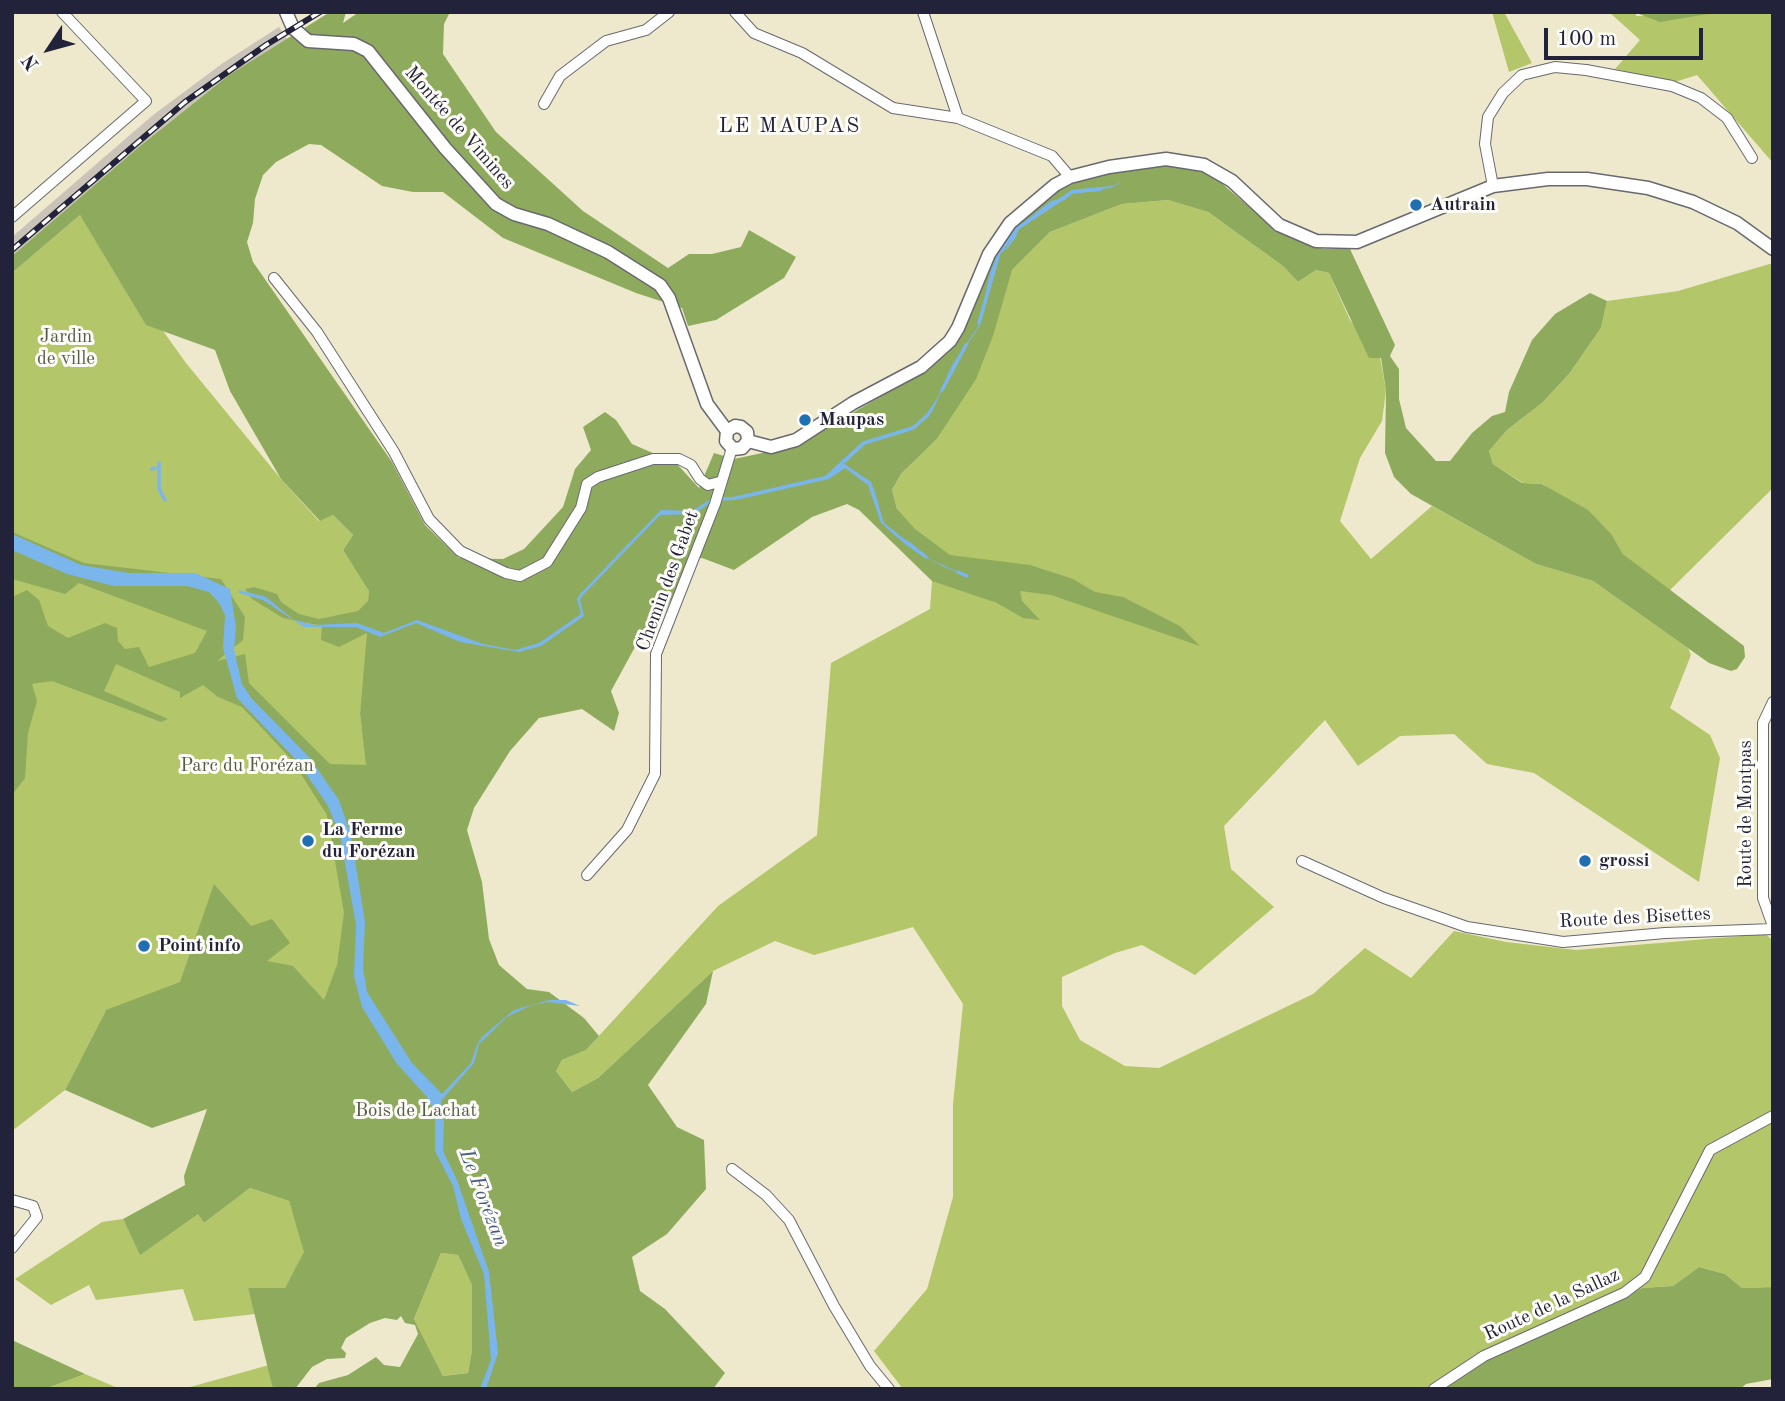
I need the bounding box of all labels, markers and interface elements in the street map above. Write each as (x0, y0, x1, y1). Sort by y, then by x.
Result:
north arrow (14, 14, 84, 84)
scale bar (1547, 14, 1706, 58)
text: 100 m (1557, 29, 1616, 50)
text: N (20, 50, 44, 73)
street label: Montée de Vimines (399, 62, 519, 194)
district label: LE MAUPAS (720, 113, 860, 139)
place label: Autrain (1430, 194, 1496, 216)
marker: Autrain (1408, 197, 1424, 213)
park label: Jardin de ville (37, 326, 95, 370)
place label: Maupas (819, 409, 884, 431)
marker: Maupas (797, 412, 813, 428)
street label: Chemin des Gabet (632, 508, 704, 654)
street label: Route de Montpas (1735, 740, 1757, 888)
park label: Parc du Forézan (180, 755, 314, 777)
place label: La Ferme du Forézan (322, 819, 416, 863)
marker: La Ferme du Forézan (300, 833, 316, 849)
place label: grossi (1599, 850, 1649, 872)
marker: grossi (1577, 853, 1593, 869)
street label: Route des Bisettes (1559, 903, 1711, 933)
place label: Point info (158, 935, 241, 957)
marker: Point info (136, 938, 152, 954)
park label: Bois de Lachat (355, 1100, 477, 1122)
water label: Le Forézan (453, 1145, 513, 1251)
street label: Route de la Sallaz (1481, 1264, 1623, 1346)

